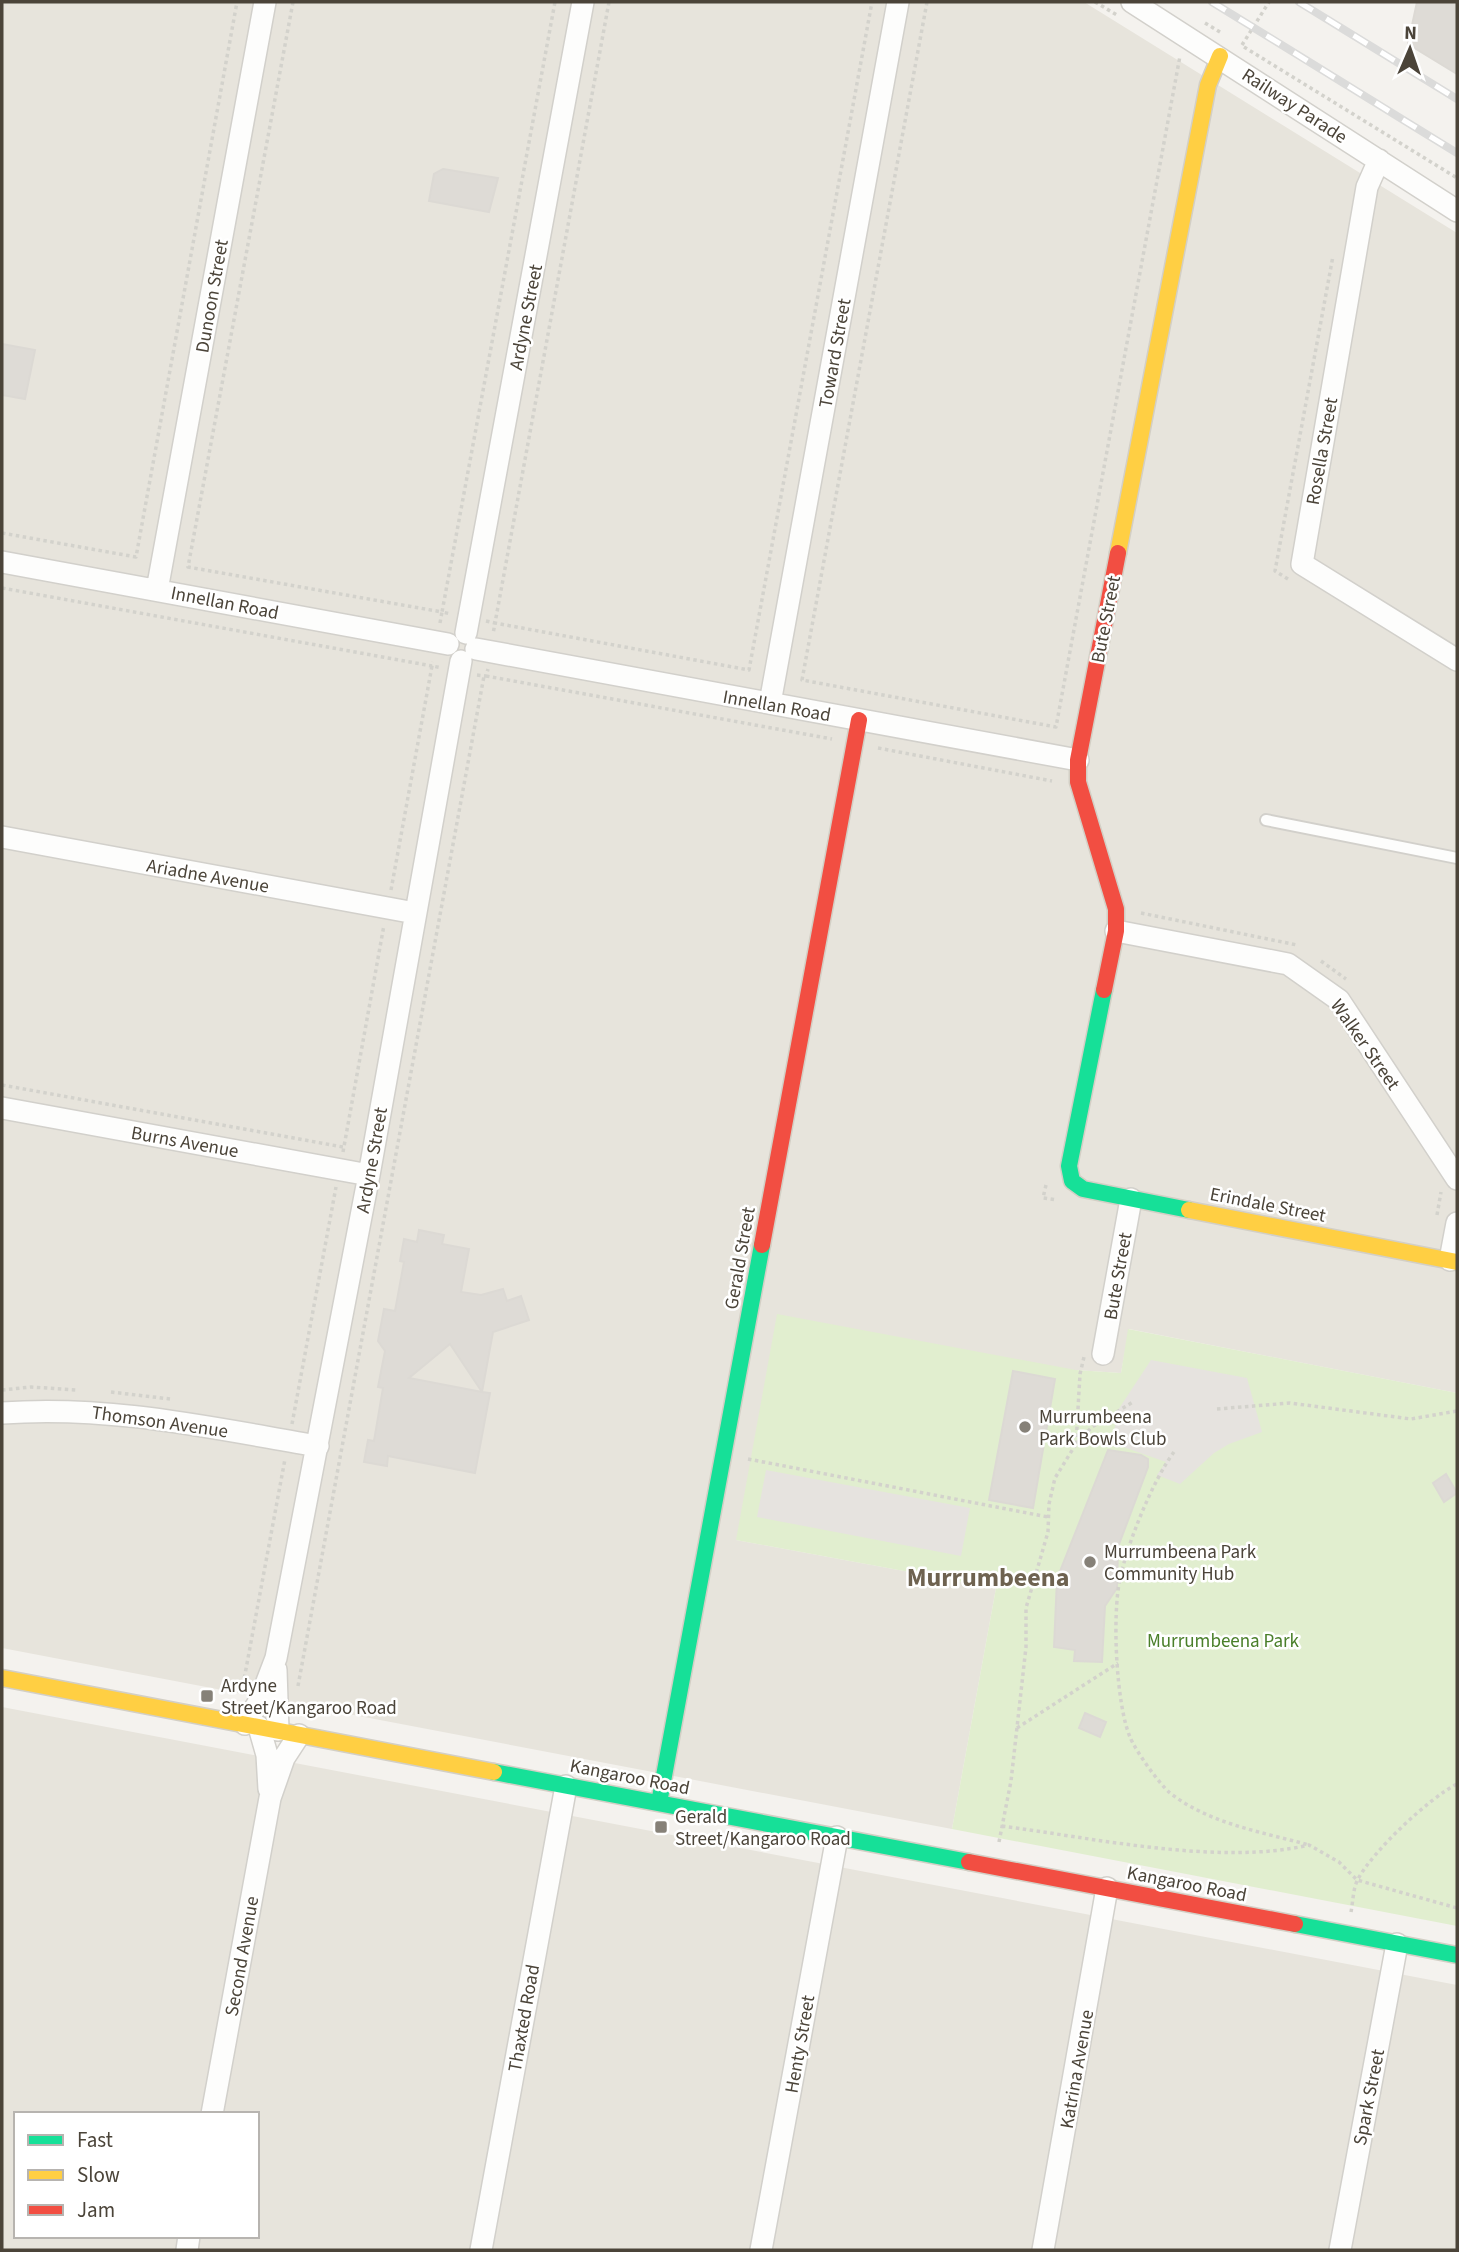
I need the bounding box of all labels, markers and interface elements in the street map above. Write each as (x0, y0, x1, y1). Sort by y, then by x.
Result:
north arrow (1375, 14, 1445, 84)
text: N (1404, 20, 1417, 47)
street label: Railway Parade (1236, 62, 1352, 150)
street label: Dunoon Street (189, 237, 236, 355)
street label: Ardyne Street (503, 261, 550, 373)
street label: Toward Street (813, 296, 858, 410)
street label: Rosella Street (1300, 395, 1345, 507)
street label: Bute Street (1085, 573, 1128, 665)
street label: Innellan Road (168, 580, 281, 627)
street label: Innellan Road (721, 684, 833, 729)
street label: Ariadne Avenue (144, 852, 271, 901)
street label: Walker Street (1323, 994, 1406, 1096)
street label: Ardyne Street (350, 1104, 395, 1215)
street label: Burns Avenue (129, 1120, 241, 1165)
street label: Erindale Street (1207, 1181, 1329, 1230)
street label: Gerald Street (718, 1204, 763, 1312)
street label: Bute Street (1097, 1230, 1140, 1322)
street label: Thomson Avenue (90, 1400, 230, 1445)
place label: Murrumbeena Park Bowls Club (1039, 1404, 1167, 1453)
marker: Murrumbeena Park Bowls Club (1017, 1419, 1033, 1435)
place label: Murrumbeena Park Community Hub (1104, 1539, 1257, 1588)
marker: Murrumbeena Park Community Hub (1082, 1554, 1098, 1570)
district label: Murrumbeena (907, 1559, 1069, 1596)
park label: Murrumbeena Park (1147, 1628, 1300, 1655)
place label: Ardyne Street/Kangaroo Road (221, 1673, 397, 1722)
marker: Ardyne Street/Kangaroo Road (199, 1688, 215, 1704)
street label: Kangaroo Road (568, 1753, 692, 1802)
place label: Gerald Street/Kangaroo Road (675, 1804, 851, 1853)
marker: Gerald Street/Kangaroo Road (653, 1819, 669, 1835)
street label: Kangaroo Road (1125, 1860, 1249, 1909)
street label: Second Avenue (219, 1894, 266, 2018)
street label: Thaxted Road (502, 1962, 547, 2074)
street label: Henty Street (779, 1993, 822, 2095)
street label: Katrina Avenue (1054, 2008, 1101, 2131)
street label: Spark Street (1347, 2046, 1392, 2148)
legend (14, 2112, 259, 2238)
text: Fast (77, 2125, 113, 2155)
text: Slow (77, 2160, 120, 2190)
text: Jam (77, 2195, 115, 2225)

